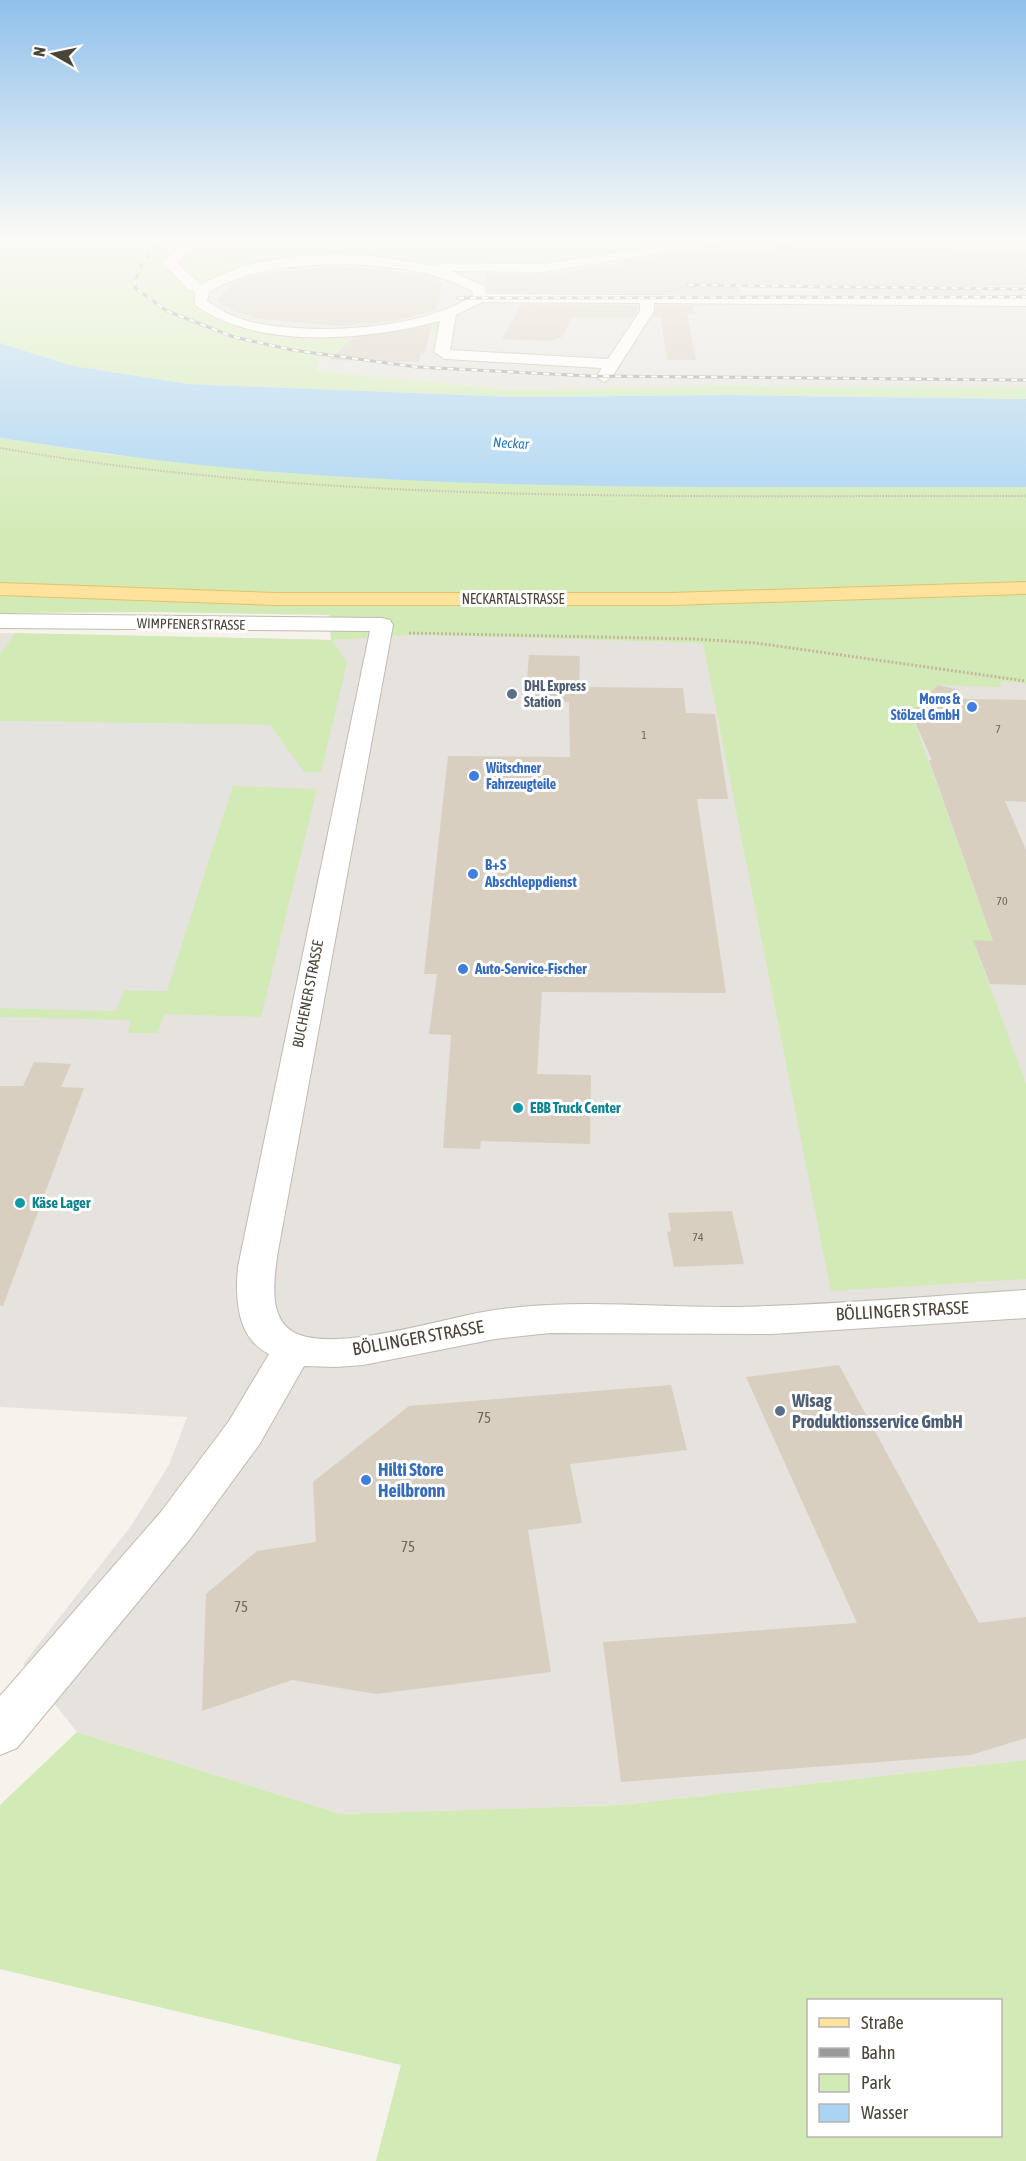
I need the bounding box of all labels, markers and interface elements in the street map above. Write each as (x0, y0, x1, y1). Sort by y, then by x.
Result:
north arrow (24, 24, 84, 84)
text: N (30, 46, 49, 58)
water label: Neckar (493, 434, 530, 452)
street label: NECKARTALSTRASSE (462, 591, 564, 607)
street label: WIMPFENER STRASSE (137, 615, 245, 633)
place label: DHL Express Station (524, 678, 586, 710)
marker: DHL Express Station (505, 687, 519, 701)
place label: Moros & Stölzel GmbH (891, 691, 961, 723)
marker: Moros & Stölzel GmbH (965, 700, 979, 714)
house number: 7 (995, 722, 1001, 736)
house number: 1 (641, 728, 647, 742)
place label: Wütschner Fahrzeugteile (485, 760, 556, 792)
marker: Wütschner Fahrzeugteile (467, 769, 481, 783)
place label: B+S Abschleppdienst (484, 856, 577, 890)
marker: B+S Abschleppdienst (466, 867, 480, 881)
house number: 70 (996, 894, 1008, 908)
street label: BUCHENER STRASSE (289, 938, 326, 1049)
place label: Auto-Service-Fischer (474, 960, 587, 977)
marker: Auto-Service-Fischer (456, 962, 470, 976)
place label: EBB Truck Center (530, 1099, 621, 1116)
marker: EBB Truck Center (511, 1101, 525, 1115)
place label: Käse Lager (32, 1194, 91, 1211)
marker: Käse Lager (13, 1196, 27, 1210)
house number: 74 (692, 1230, 704, 1244)
street label: BÖLLINGER STRASSE (835, 1297, 969, 1324)
street label: BÖLLINGER STRASSE (351, 1316, 486, 1359)
place label: Wisag Produktionsservice GmbH (791, 1390, 963, 1432)
marker: Wisag Produktionsservice GmbH (773, 1404, 787, 1418)
house number: 75 (477, 1409, 491, 1426)
place label: Hilti Store Heilbronn (378, 1459, 446, 1501)
marker: Hilti Store Heilbronn (359, 1473, 373, 1487)
house number: 75 (401, 1538, 415, 1555)
house number: 75 (234, 1598, 248, 1615)
legend (807, 1999, 1002, 2137)
text: Straße (861, 2012, 904, 2033)
text: Bahn (861, 2042, 895, 2063)
text: Park (861, 2072, 891, 2093)
text: Wasser (861, 2102, 909, 2123)

